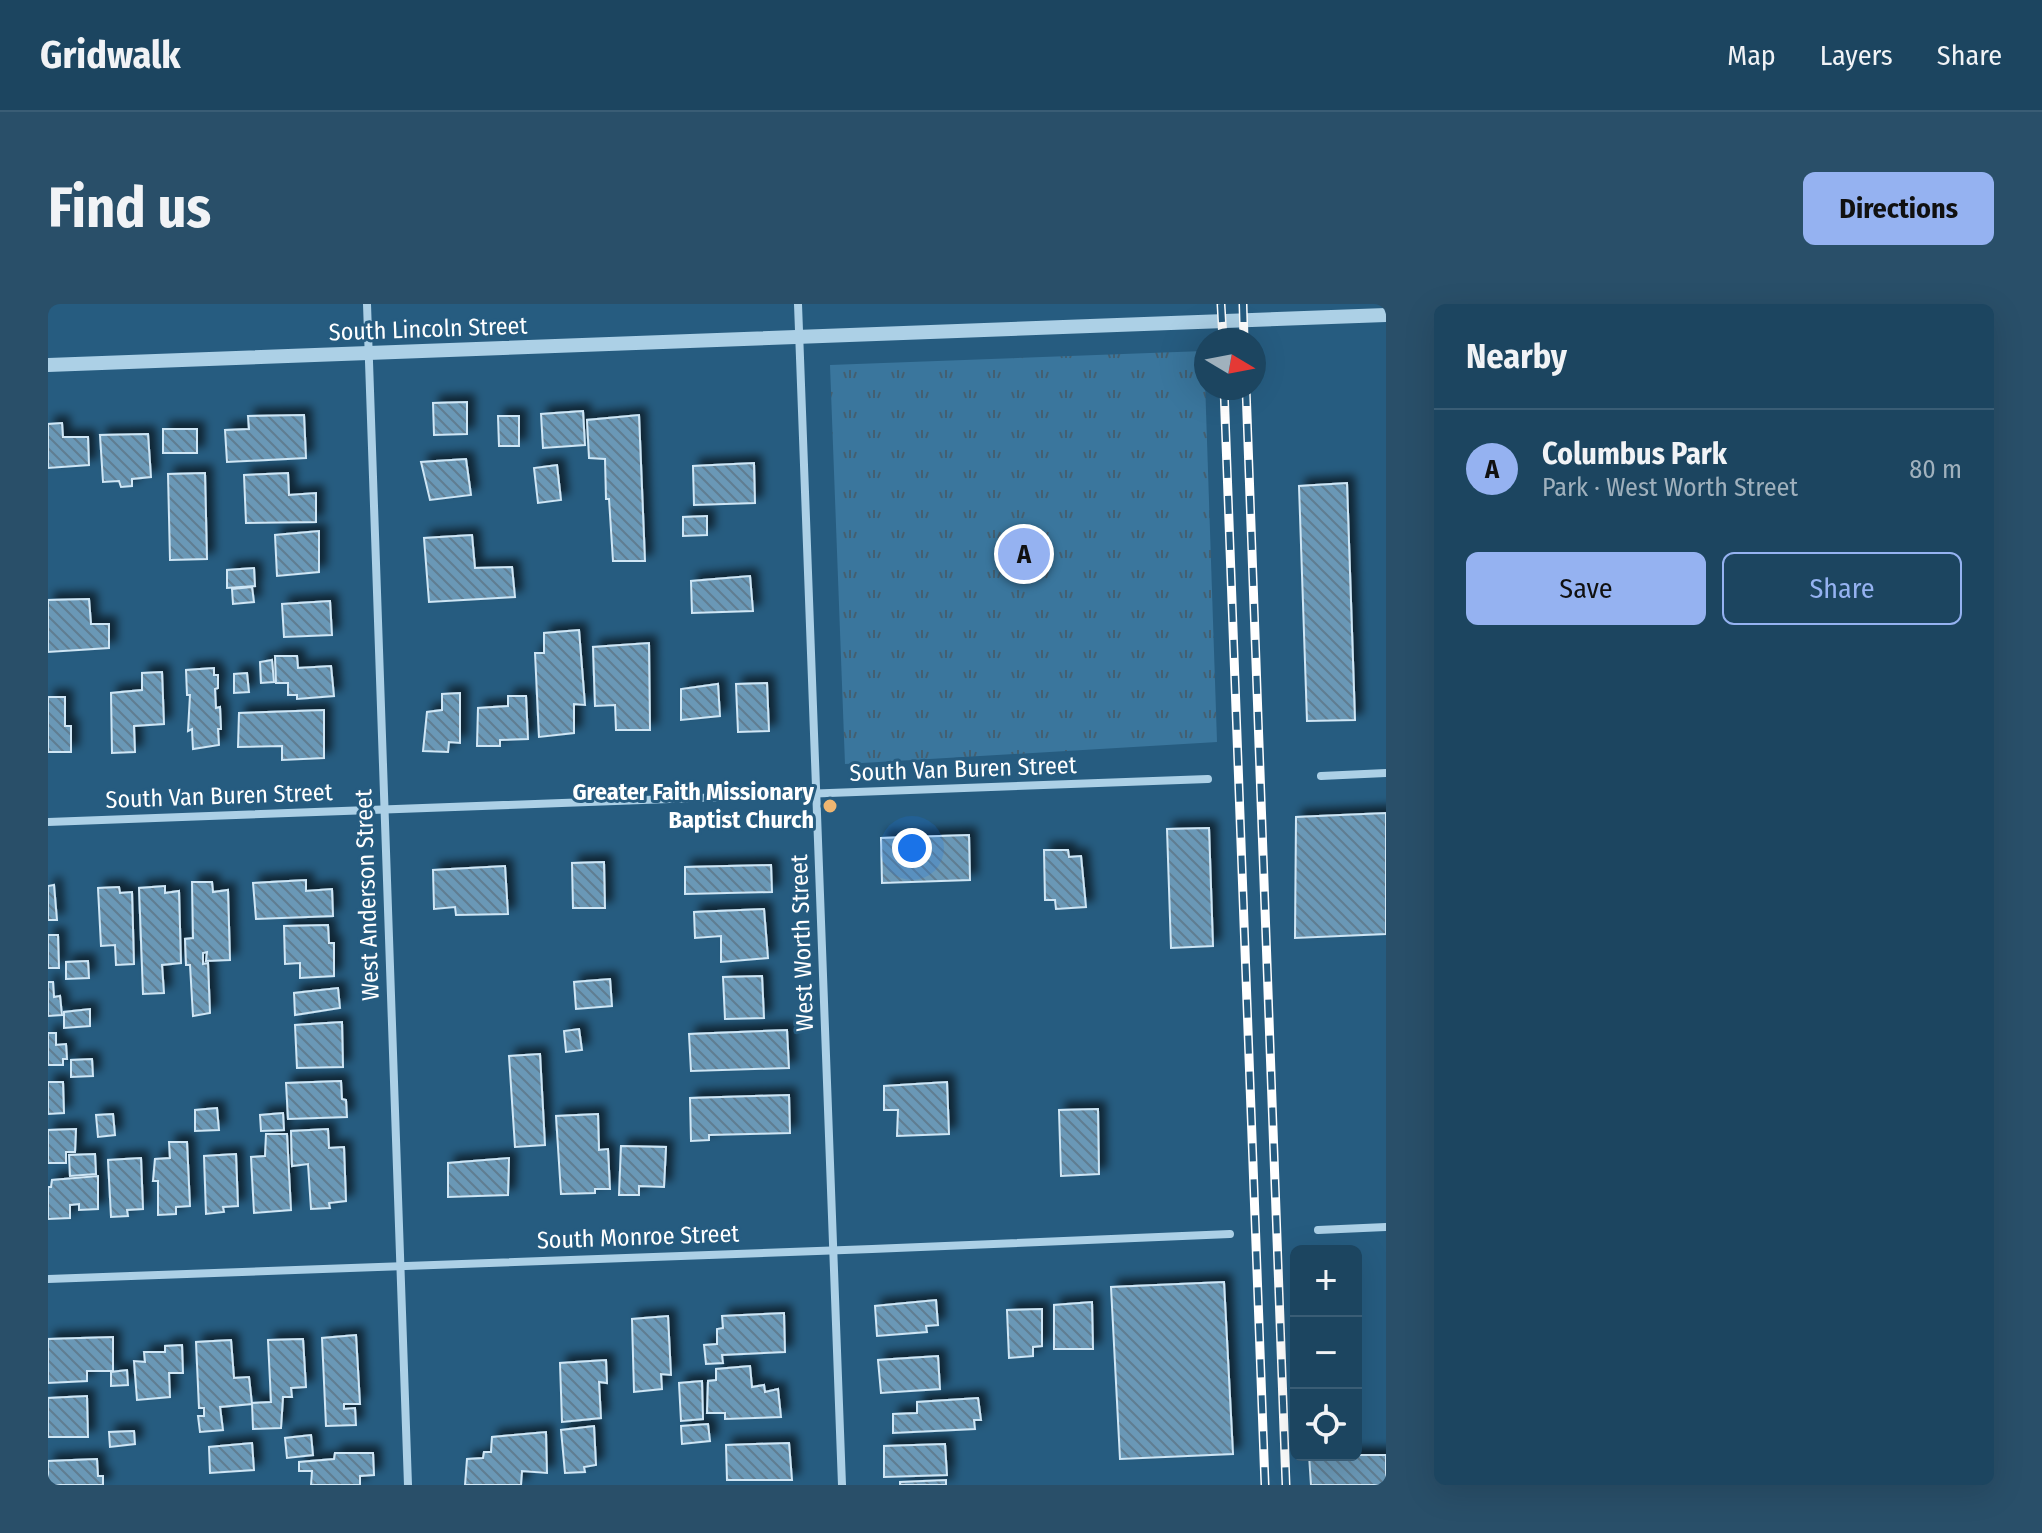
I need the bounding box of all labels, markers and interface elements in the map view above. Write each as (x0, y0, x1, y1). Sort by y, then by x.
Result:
text: Gridwalk (40, 32, 181, 78)
text: Map (1727, 39, 1776, 72)
text: Layers (1820, 39, 1893, 72)
text: Share (1937, 39, 2002, 72)
button: Directions (1803, 172, 1994, 245)
text: Find us (48, 175, 211, 242)
street label: South Lincoln Street (328, 312, 528, 346)
north arrow (1194, 328, 1266, 400)
text: Nearby (1466, 336, 1567, 377)
text: Columbus Park (1542, 436, 1727, 472)
text: A (1485, 454, 1499, 485)
text: 80 m (1909, 454, 1962, 485)
text: Park · West Worth Street (1542, 472, 1798, 503)
pin: A (998, 524, 1050, 584)
button: Save (1466, 552, 1706, 625)
button: Share (1722, 552, 1962, 625)
street label: South Van Buren Street (849, 751, 1077, 787)
street label: South Van Buren Street (105, 778, 333, 814)
place label: Greater Faith Missionary Baptist Church (572, 778, 815, 834)
street label: West Anderson Street (349, 789, 385, 1001)
marker: Greater Faith Missionary Baptist Church (821, 797, 839, 815)
your location (892, 828, 932, 868)
street label: West Worth Street (785, 854, 819, 1032)
street label: South Monroe Street (536, 1219, 740, 1255)
map controls (1290, 1245, 1362, 1461)
button: + (1290, 1245, 1362, 1317)
button: − (1290, 1317, 1362, 1389)
button: locate (1290, 1389, 1362, 1461)

